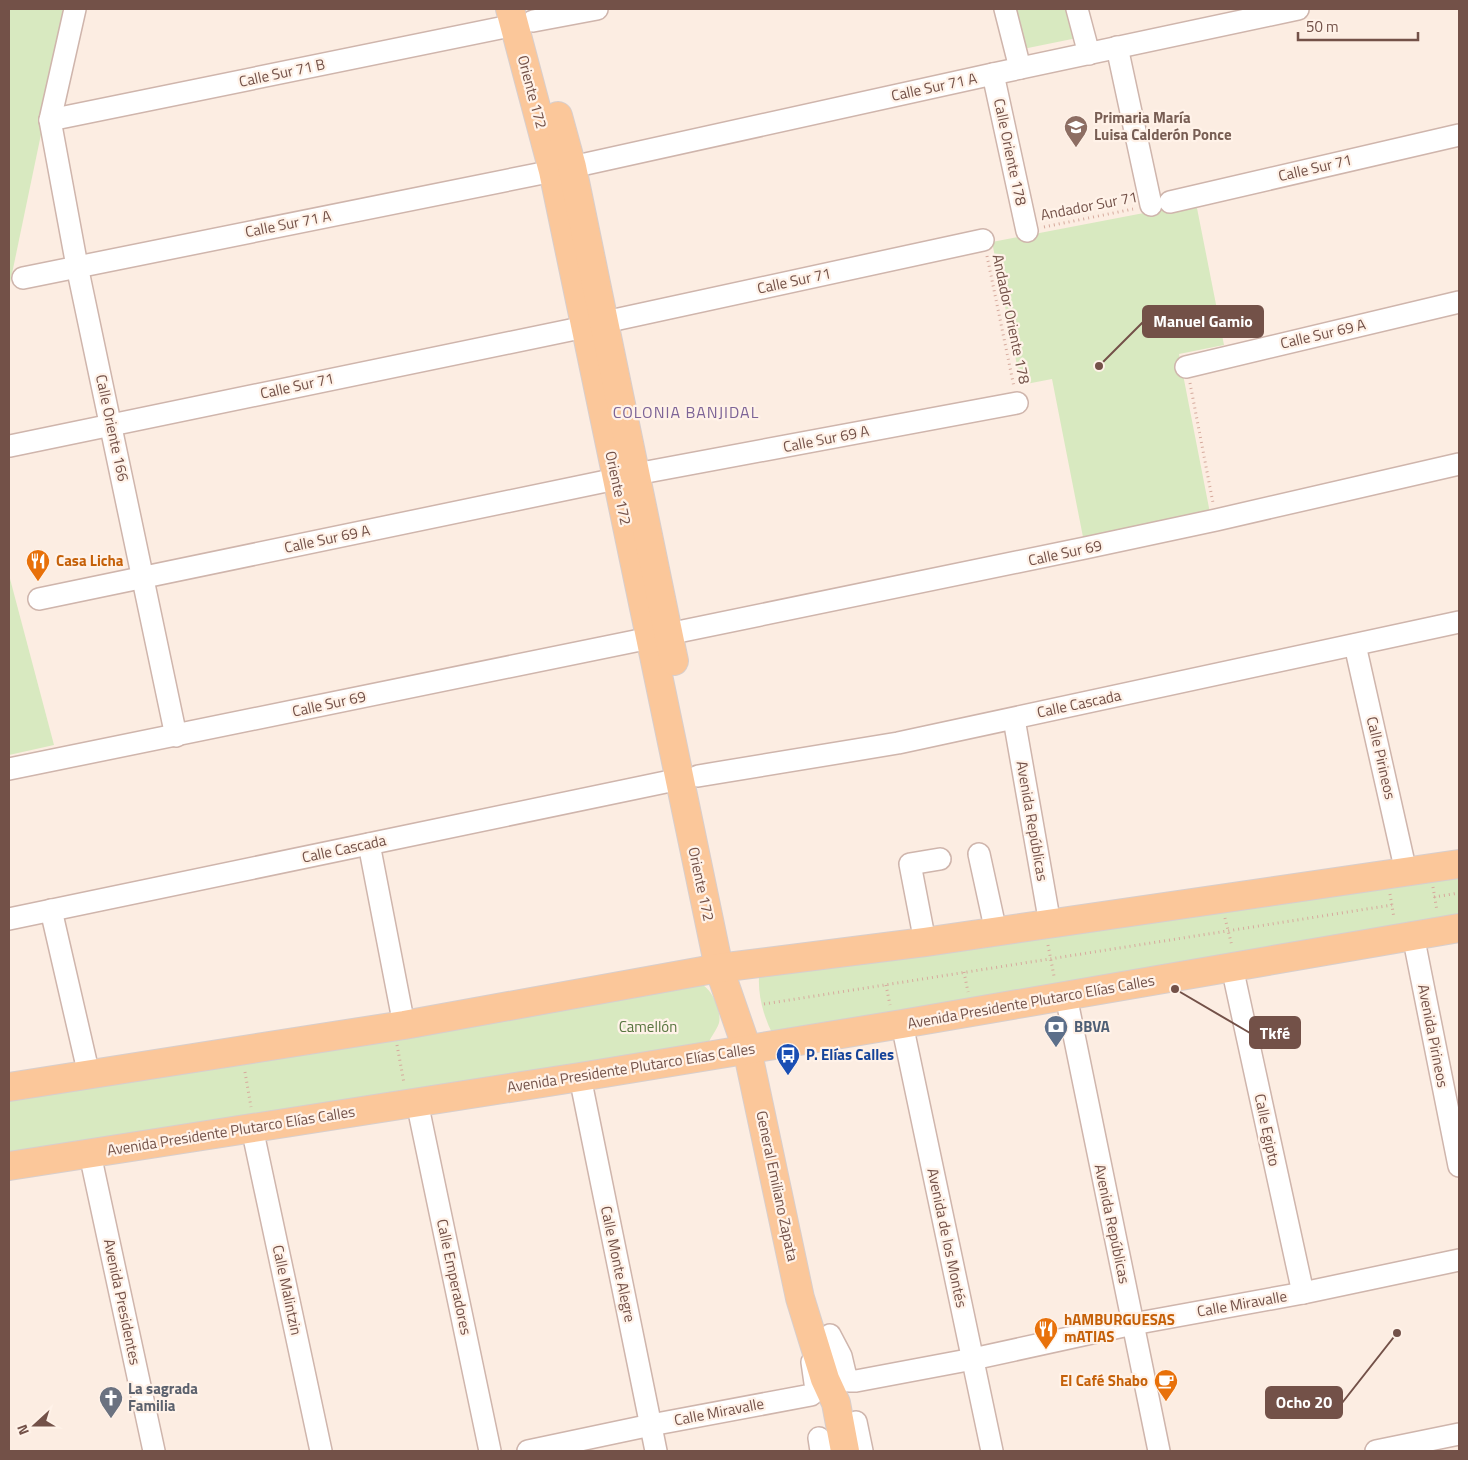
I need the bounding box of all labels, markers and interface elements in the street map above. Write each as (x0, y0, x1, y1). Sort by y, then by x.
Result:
scale bar (1298, 10, 1418, 42)
text: 50 m (1306, 15, 1339, 38)
street label: Calle Sur 71 B (237, 52, 327, 93)
street label: Oriente 172 (512, 53, 553, 131)
street label: Calle Sur 71 A (889, 66, 979, 107)
street label: Calle Oriente 178 (988, 96, 1033, 207)
place label: Primaria María Luisa Calderón Ponce (1094, 106, 1232, 146)
school or university icon: Primaria María Luisa Calderón Ponce (1063, 114, 1089, 148)
street label: Calle Sur 71 (1276, 148, 1354, 187)
street label: Andador Sur 71 (1039, 185, 1139, 226)
street label: Calle Sur 71 A (243, 204, 333, 243)
street label: Andador Oriente 178 (987, 252, 1036, 386)
street label: Calle Sur 71 (755, 261, 833, 300)
callout: Manuel Gamio (1143, 306, 1263, 337)
text: Manuel Gamio (1153, 309, 1253, 333)
street label: Calle Sur 69 A (1278, 312, 1368, 355)
street label: Calle Sur 71 (258, 366, 336, 405)
street label: Calle Oriente 166 (90, 372, 135, 483)
district label: COLONIA BANJIDAL (613, 400, 759, 424)
street label: Calle Sur 69 A (781, 419, 871, 458)
street label: Oriente 172 (599, 449, 638, 527)
street label: Calle Sur 69 A (282, 518, 372, 559)
street label: Calle Sur 69 (1026, 533, 1104, 572)
restaurant icon: Casa Licha (25, 548, 51, 582)
place label: Casa Licha (56, 549, 124, 572)
street label: Calle Cascada (1035, 683, 1124, 724)
street label: Calle Sur 69 (290, 684, 368, 723)
street label: Calle Pirineos (1361, 714, 1402, 802)
street label: Avenida Repúblicas (1011, 759, 1054, 883)
street label: Calle Cascada (300, 828, 389, 869)
street label: Oriente 172 (682, 845, 721, 923)
street label: Avenida Presidente Plutarco Elías Calles (905, 968, 1156, 1035)
street label: Avenida Pirineos (1412, 982, 1455, 1089)
bank icon: BBVA (1043, 1014, 1069, 1048)
park label: Camellón (619, 1015, 677, 1038)
place label: BBVA (1074, 1015, 1110, 1038)
callout: Tkfé (1250, 1017, 1300, 1048)
text: Tkfé (1260, 1021, 1290, 1045)
street label: Avenida Presidente Plutarco Elías Calles (505, 1037, 757, 1098)
bus stop icon: P. Elías Calles (775, 1042, 801, 1076)
place label: P. Elías Calles (806, 1043, 894, 1066)
street label: Calle Egipto (1249, 1092, 1286, 1168)
street label: Avenida Presidente Plutarco Elías Calles (105, 1100, 357, 1161)
street label: General Emiliano Zapata (750, 1109, 805, 1264)
street label: Avenida Repúblicas (1089, 1162, 1136, 1286)
street label: Avenida de los Montés (921, 1166, 974, 1310)
street label: Calle Monte Alegre (595, 1204, 642, 1324)
street label: Calle Emperadores (431, 1217, 478, 1337)
street label: Avenida Presidentes (98, 1237, 147, 1367)
street label: Calle Malintzin (267, 1243, 308, 1337)
street label: Calle Miravalle (1195, 1284, 1289, 1323)
place label: hAMBURGUESAS mATIAS (1064, 1308, 1175, 1348)
restaurant icon: hAMBURGUESAS mATIAS (1033, 1316, 1059, 1350)
cafe icon: El Café Shabo (1153, 1368, 1179, 1402)
place label: El Café Shabo (1060, 1369, 1148, 1392)
place label: La sagrada Familia (128, 1377, 198, 1417)
church icon: La sagrada Familia (98, 1385, 124, 1419)
callout: Ocho 20 (1266, 1387, 1342, 1418)
text: Ocho 20 (1276, 1390, 1332, 1414)
street label: Calle Miravalle (672, 1392, 766, 1431)
north arrow (10, 1400, 60, 1450)
text: N (11, 1422, 34, 1438)

